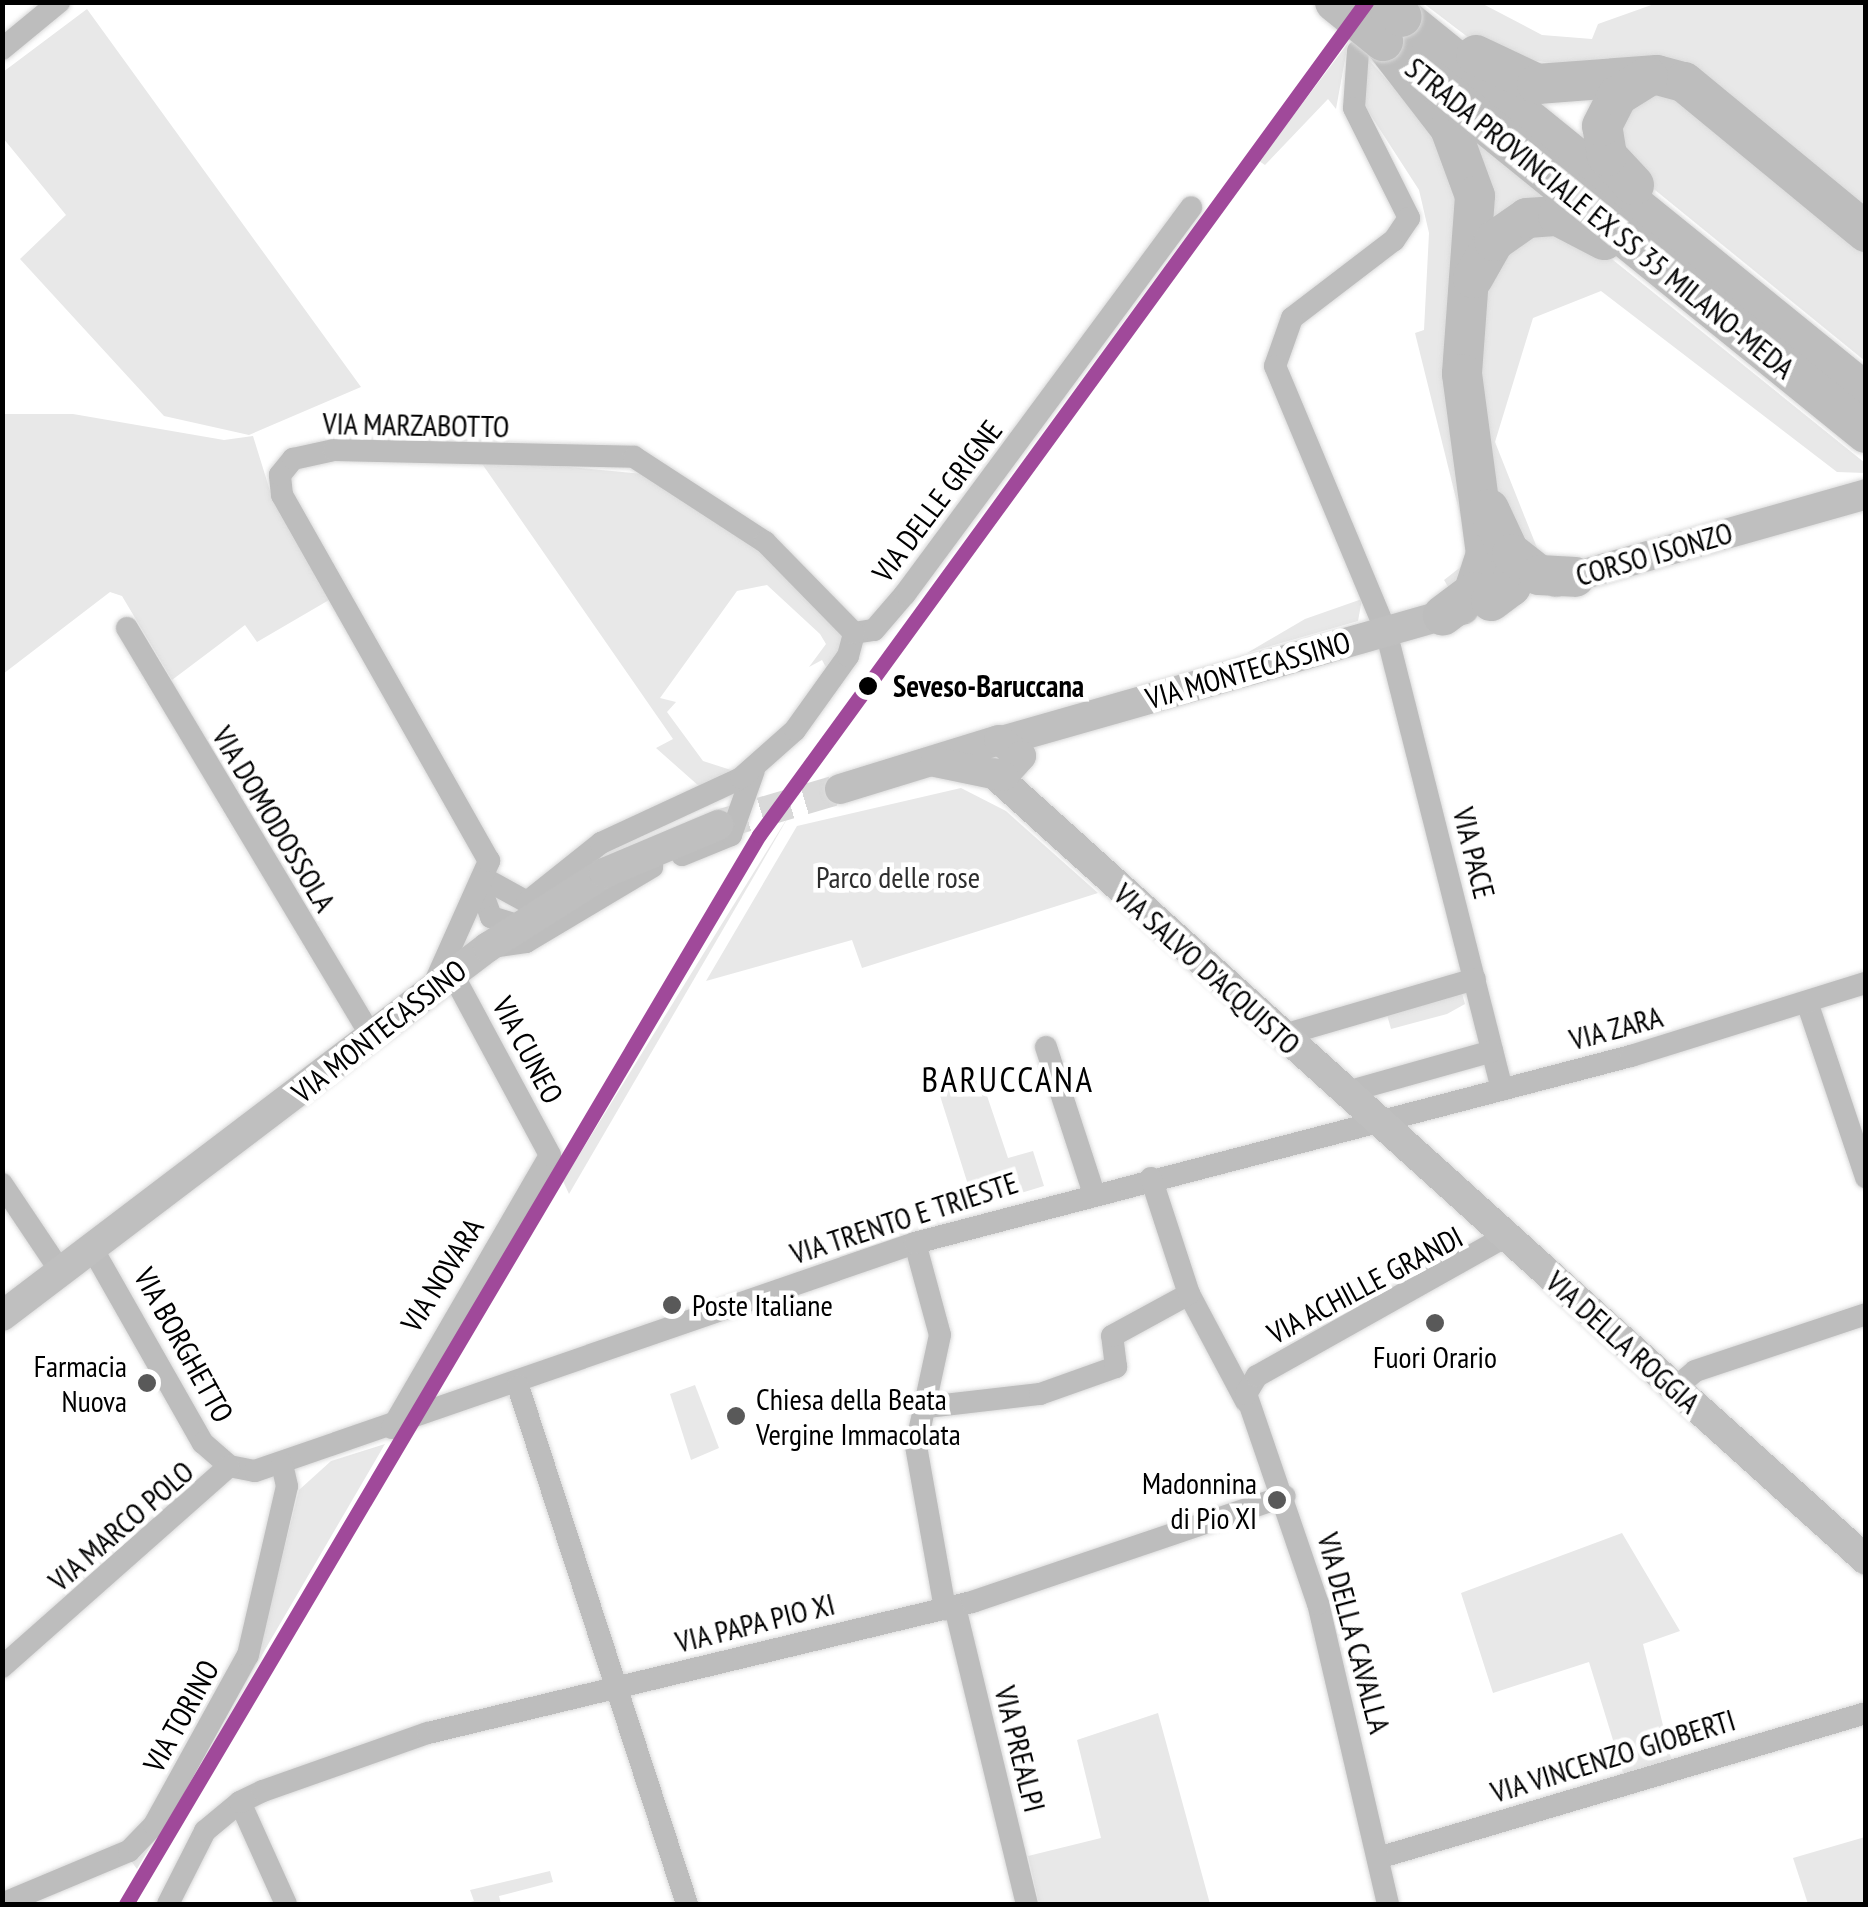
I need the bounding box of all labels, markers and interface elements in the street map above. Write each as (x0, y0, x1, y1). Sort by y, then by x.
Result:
street label: STRADA PROVINCIALE EX SS 35 MILANO-MEDA (1398, 49, 1802, 387)
street label: VIA MARZABOTTO (322, 405, 510, 445)
street label: VIA DELLE GRIGNE (864, 413, 1010, 589)
street label: CORSO ISONZO (1572, 514, 1736, 594)
street label: VIA MONTECASSINO (1141, 623, 1355, 717)
place label: Seveso-Baruccana (893, 668, 1084, 704)
marker: Seveso-Baruccana (852, 670, 884, 702)
street label: VIA DOMODOSSOLA (204, 720, 344, 918)
street label: VIA PACE (1445, 803, 1503, 903)
park label: Parco delle rose (816, 859, 980, 895)
street label: VIA SALVO D'ACQUISTO (1106, 876, 1308, 1062)
street label: VIA MONTECASSINO (284, 952, 474, 1110)
street label: VIA CUNEO (485, 990, 571, 1110)
street label: VIA ZARA (1565, 998, 1667, 1058)
district label: BARUCCANA (922, 1058, 1094, 1100)
street label: VIA TRENTO E TRIESTE (785, 1164, 1023, 1272)
street label: VIA NOVARA (393, 1211, 491, 1339)
street label: VIA ACHILLE GRANDI (1261, 1218, 1469, 1352)
street label: VIA BORGHETTO (127, 1261, 241, 1429)
street label: VIA DELLA ROGGIA (1538, 1263, 1708, 1421)
place label: Poste Italiane (692, 1287, 833, 1323)
marker: Poste Italiane (661, 1294, 683, 1316)
marker: Fuori Orario (1424, 1312, 1446, 1334)
place label: Fuori Orario (1373, 1339, 1497, 1375)
place label: Farmacia Nuova (34, 1348, 127, 1418)
marker: Farmacia Nuova (136, 1372, 158, 1394)
place label: Chiesa della Beata Vergine Immacolata (756, 1381, 961, 1452)
marker: Chiesa della Beata Vergine Immacolata (725, 1405, 747, 1427)
street label: VIA MARCO POLO (41, 1453, 201, 1599)
place label: Madonnina di Pio XI (1142, 1465, 1257, 1536)
marker: Madonnina di Pio XI (1266, 1489, 1288, 1511)
street label: VIA DELLA CAVALLA (1310, 1528, 1398, 1738)
street label: VIA PAPA PIO XI (670, 1586, 840, 1660)
street label: VIA TORINO (135, 1653, 227, 1779)
street label: VIA PREALPI (987, 1682, 1053, 1816)
street label: VIA VINCENZO GIOBERTI (1486, 1701, 1740, 1811)

